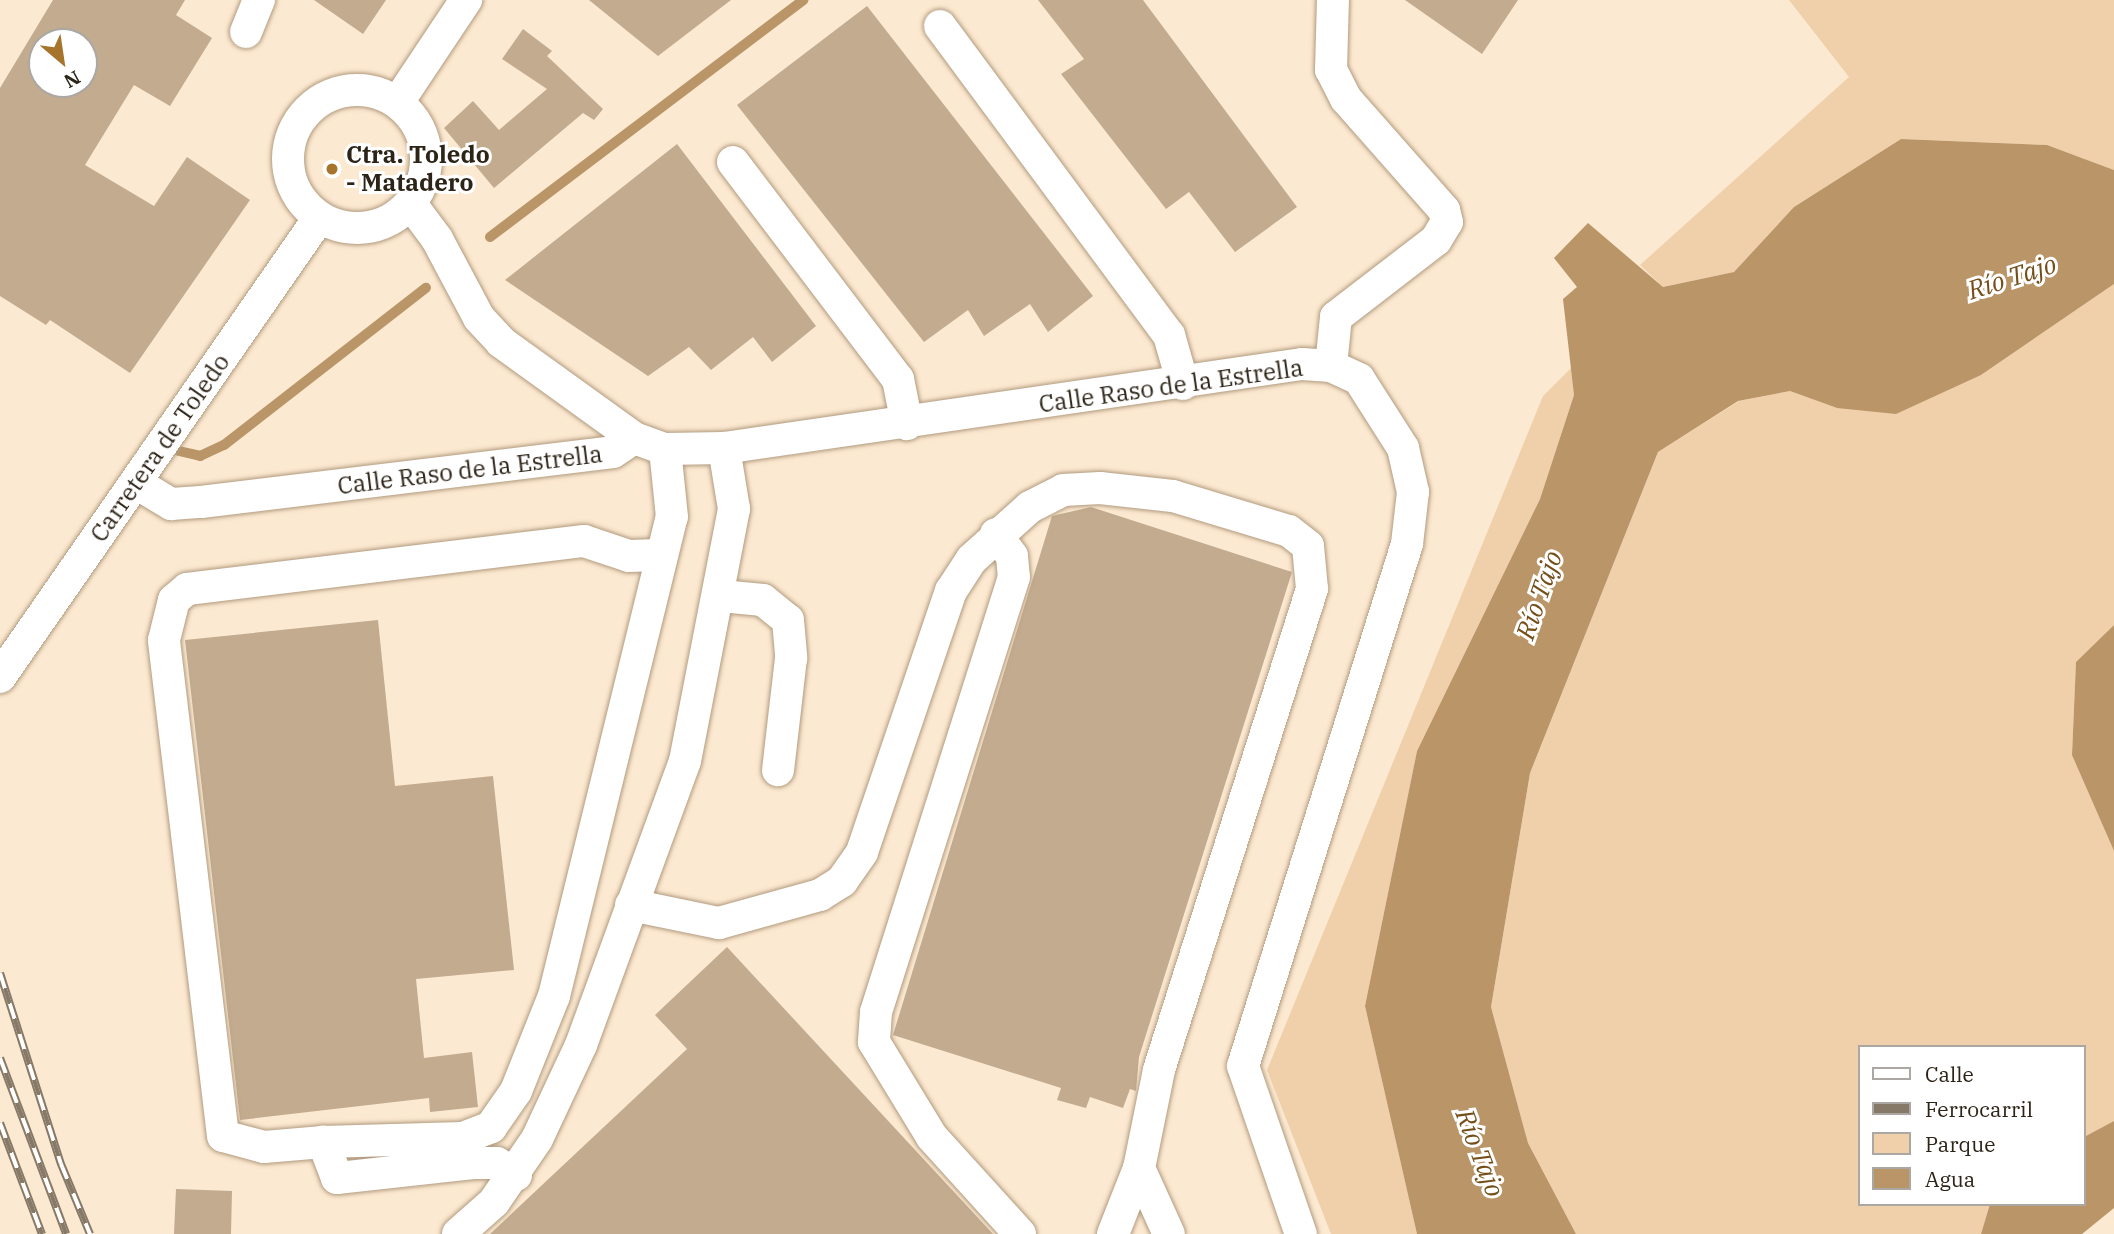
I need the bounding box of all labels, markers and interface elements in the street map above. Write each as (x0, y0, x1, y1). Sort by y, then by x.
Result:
north arrow (28, 28, 98, 98)
text: N (60, 65, 85, 94)
place label: Ctra. Toledo - Matadero (346, 141, 490, 197)
marker: Ctra. Toledo - Matadero (324, 161, 340, 177)
water label: Río Tajo (1964, 248, 2060, 306)
street label: Carretera de Toledo (84, 349, 236, 547)
street label: Calle Raso de la Estrella (1037, 353, 1305, 419)
street label: Calle Raso de la Estrella (336, 439, 604, 501)
water label: Río Tajo (1509, 547, 1569, 643)
legend (1858, 1045, 2086, 1206)
text: Calle (1925, 1060, 1974, 1088)
text: Ferrocarril (1925, 1095, 2033, 1123)
water label: Río Tajo (1449, 1105, 1511, 1201)
text: Parque (1925, 1130, 1995, 1158)
text: Agua (1925, 1165, 1975, 1193)

